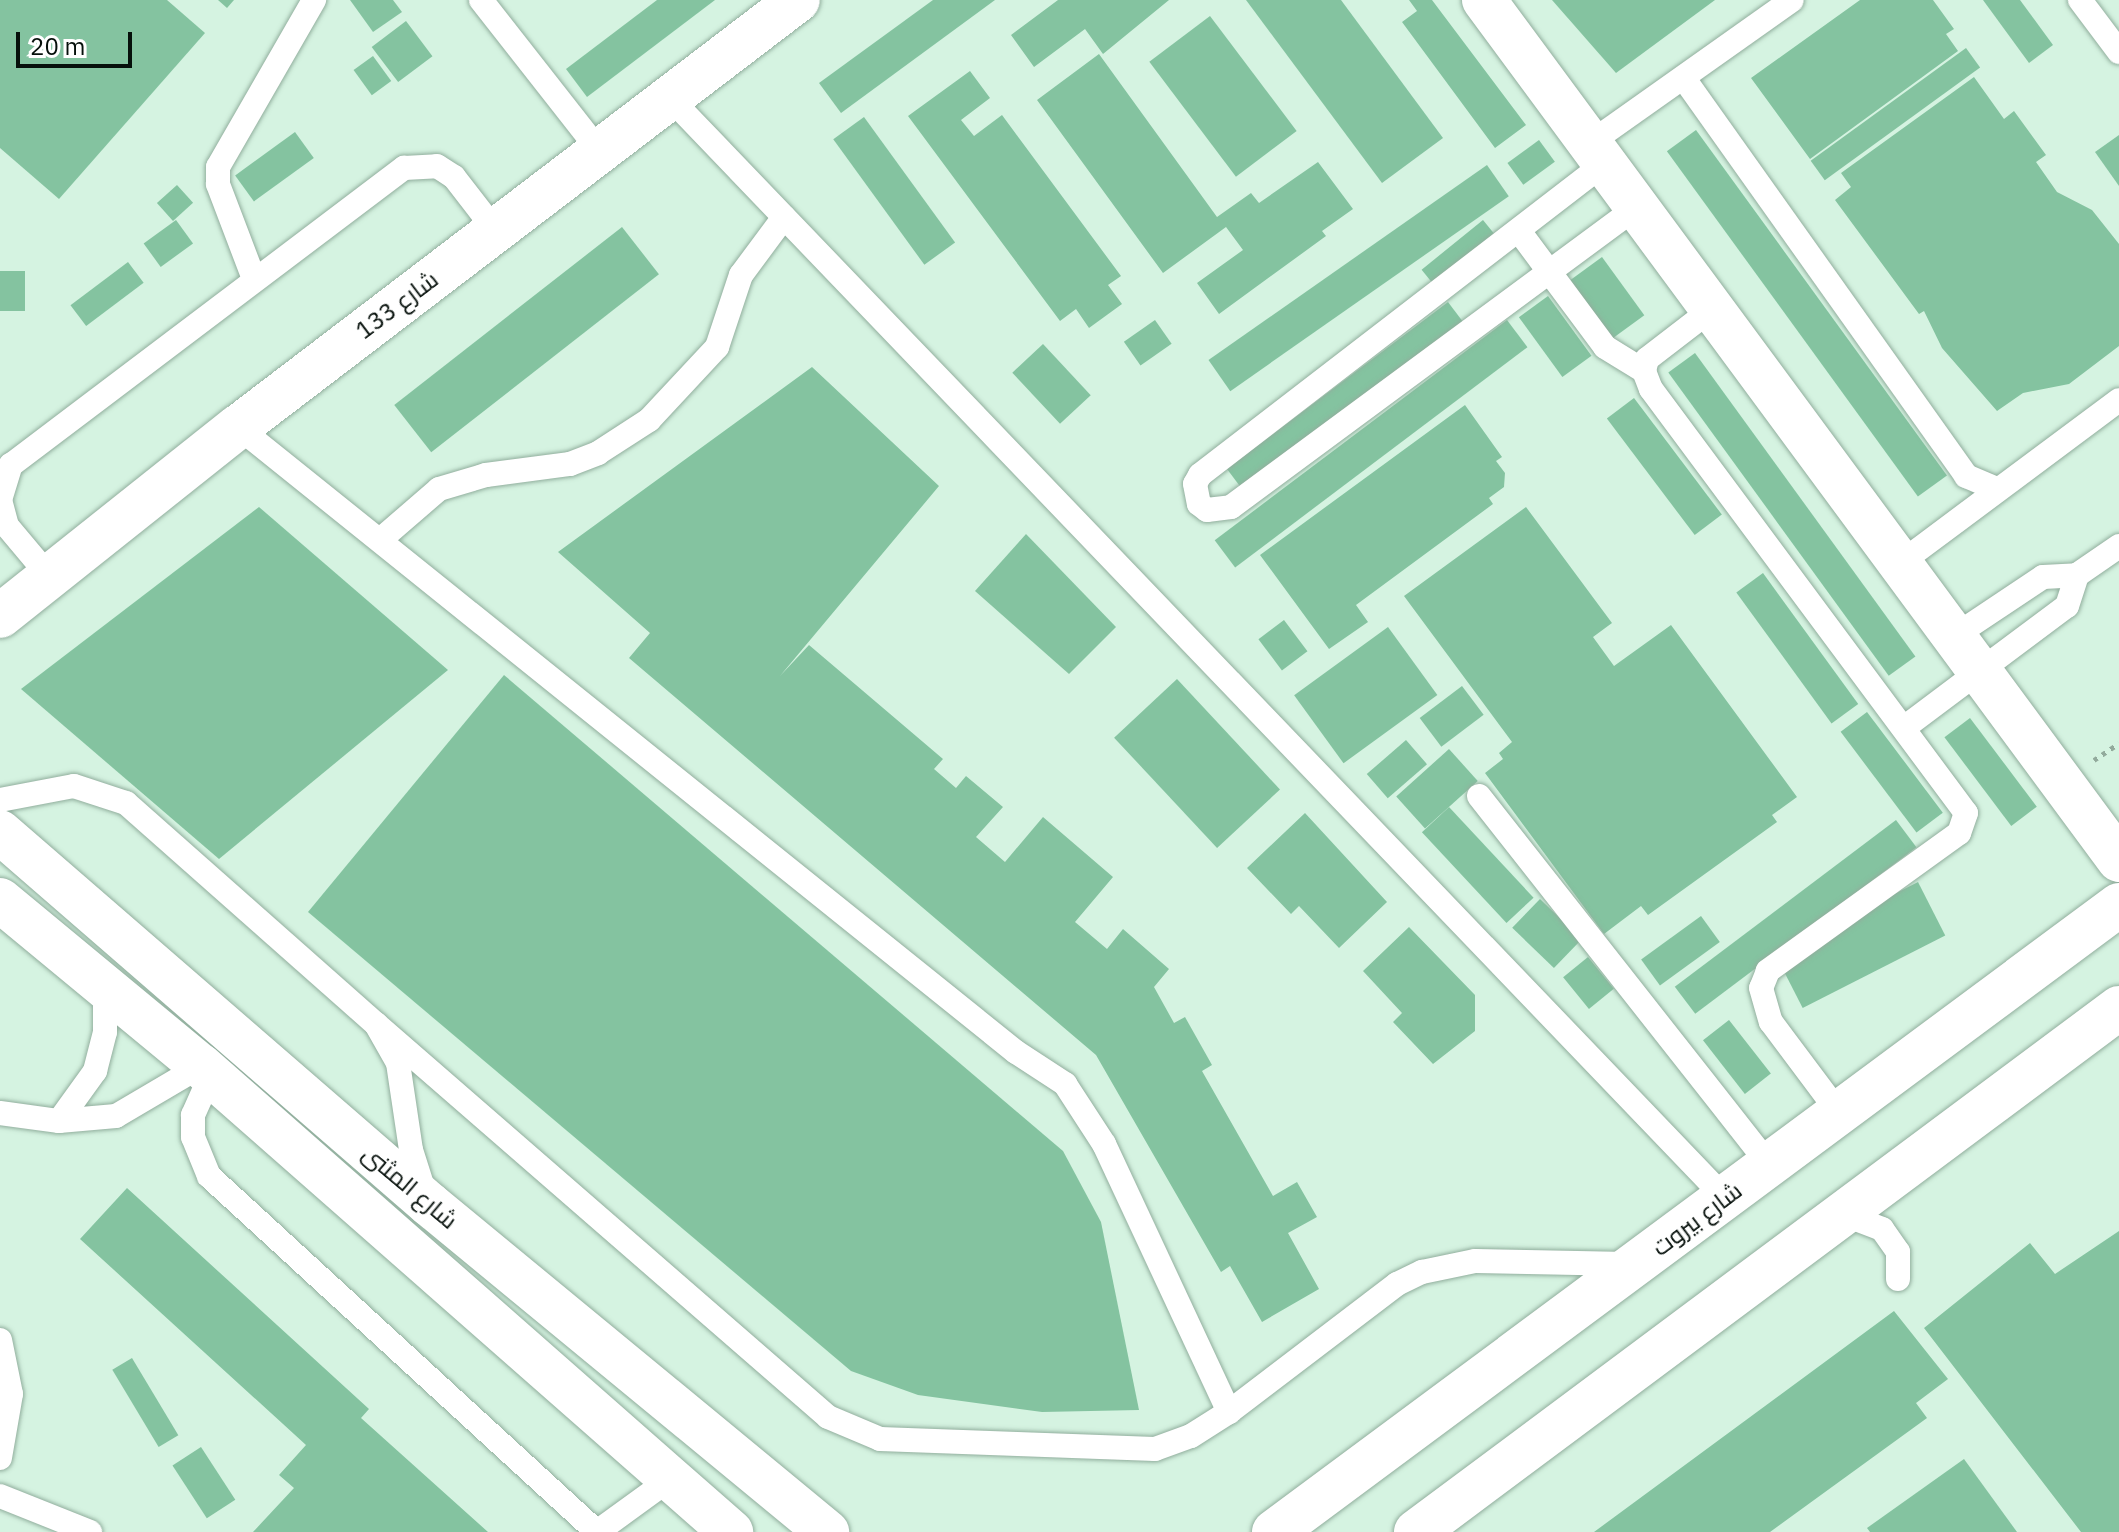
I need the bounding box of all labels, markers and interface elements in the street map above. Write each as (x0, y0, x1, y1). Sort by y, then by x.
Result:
scale bar (20, 16, 136, 66)
text: 20 m (30, 30, 85, 62)
street label: شارع 133 (350, 265, 444, 345)
street label: شارع المثنى (357, 1139, 463, 1235)
street label: شارع بيروت (1646, 1176, 1748, 1262)

